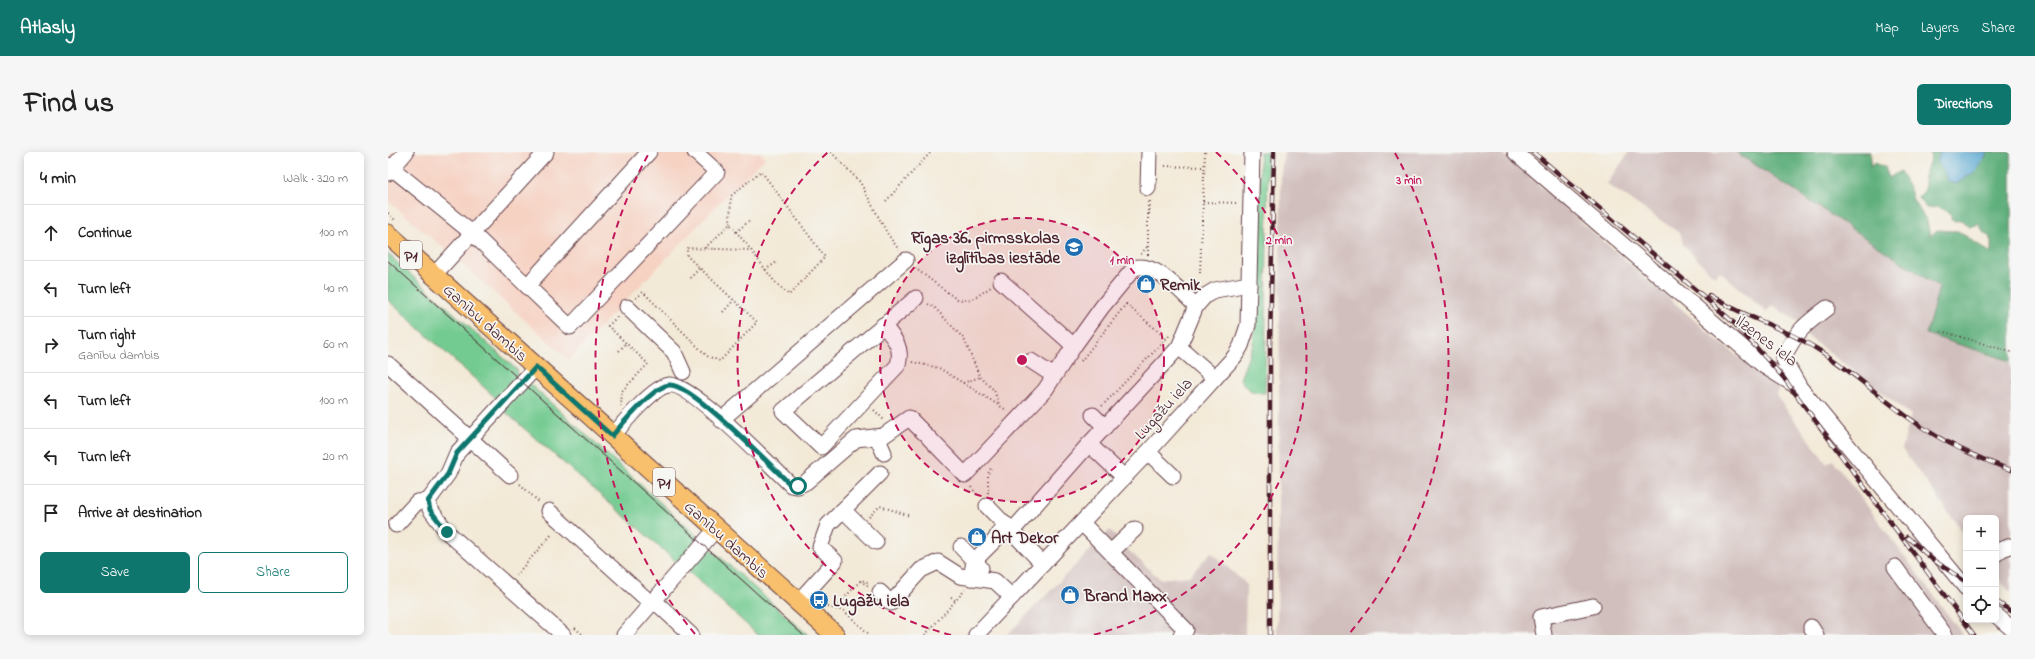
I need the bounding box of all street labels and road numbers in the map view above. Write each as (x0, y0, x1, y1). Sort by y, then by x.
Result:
road number: P1 (400, 241, 422, 269)
street label: Ganību dambis (437, 278, 533, 368)
street label: Ilzenes iela (1729, 309, 1803, 373)
street label: Lugažu iela (1129, 372, 1201, 447)
road number: P1 (653, 468, 675, 496)
street label: Ganību dambis (678, 495, 774, 585)

